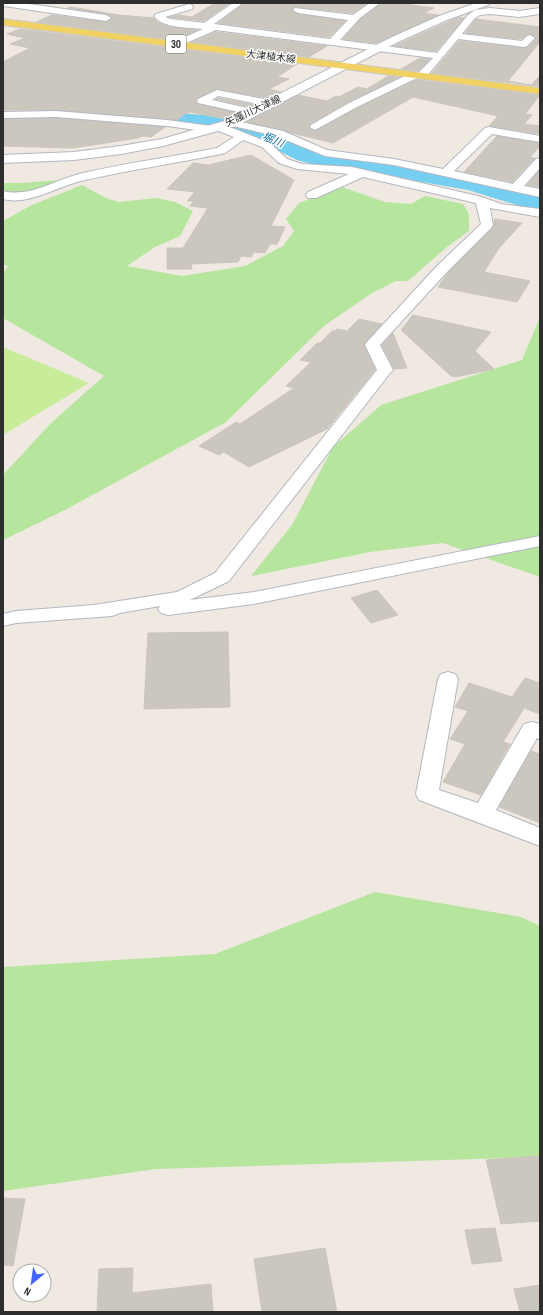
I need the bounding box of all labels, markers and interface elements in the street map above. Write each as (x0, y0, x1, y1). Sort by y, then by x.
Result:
road number: 30 (166, 35, 186, 53)
street label: 大津植木線 (245, 48, 297, 66)
street label: 矢護川大津線 (223, 93, 283, 129)
water label: 堀川 (260, 130, 287, 151)
north arrow (12, 1263, 52, 1303)
text: N (22, 1284, 33, 1298)

